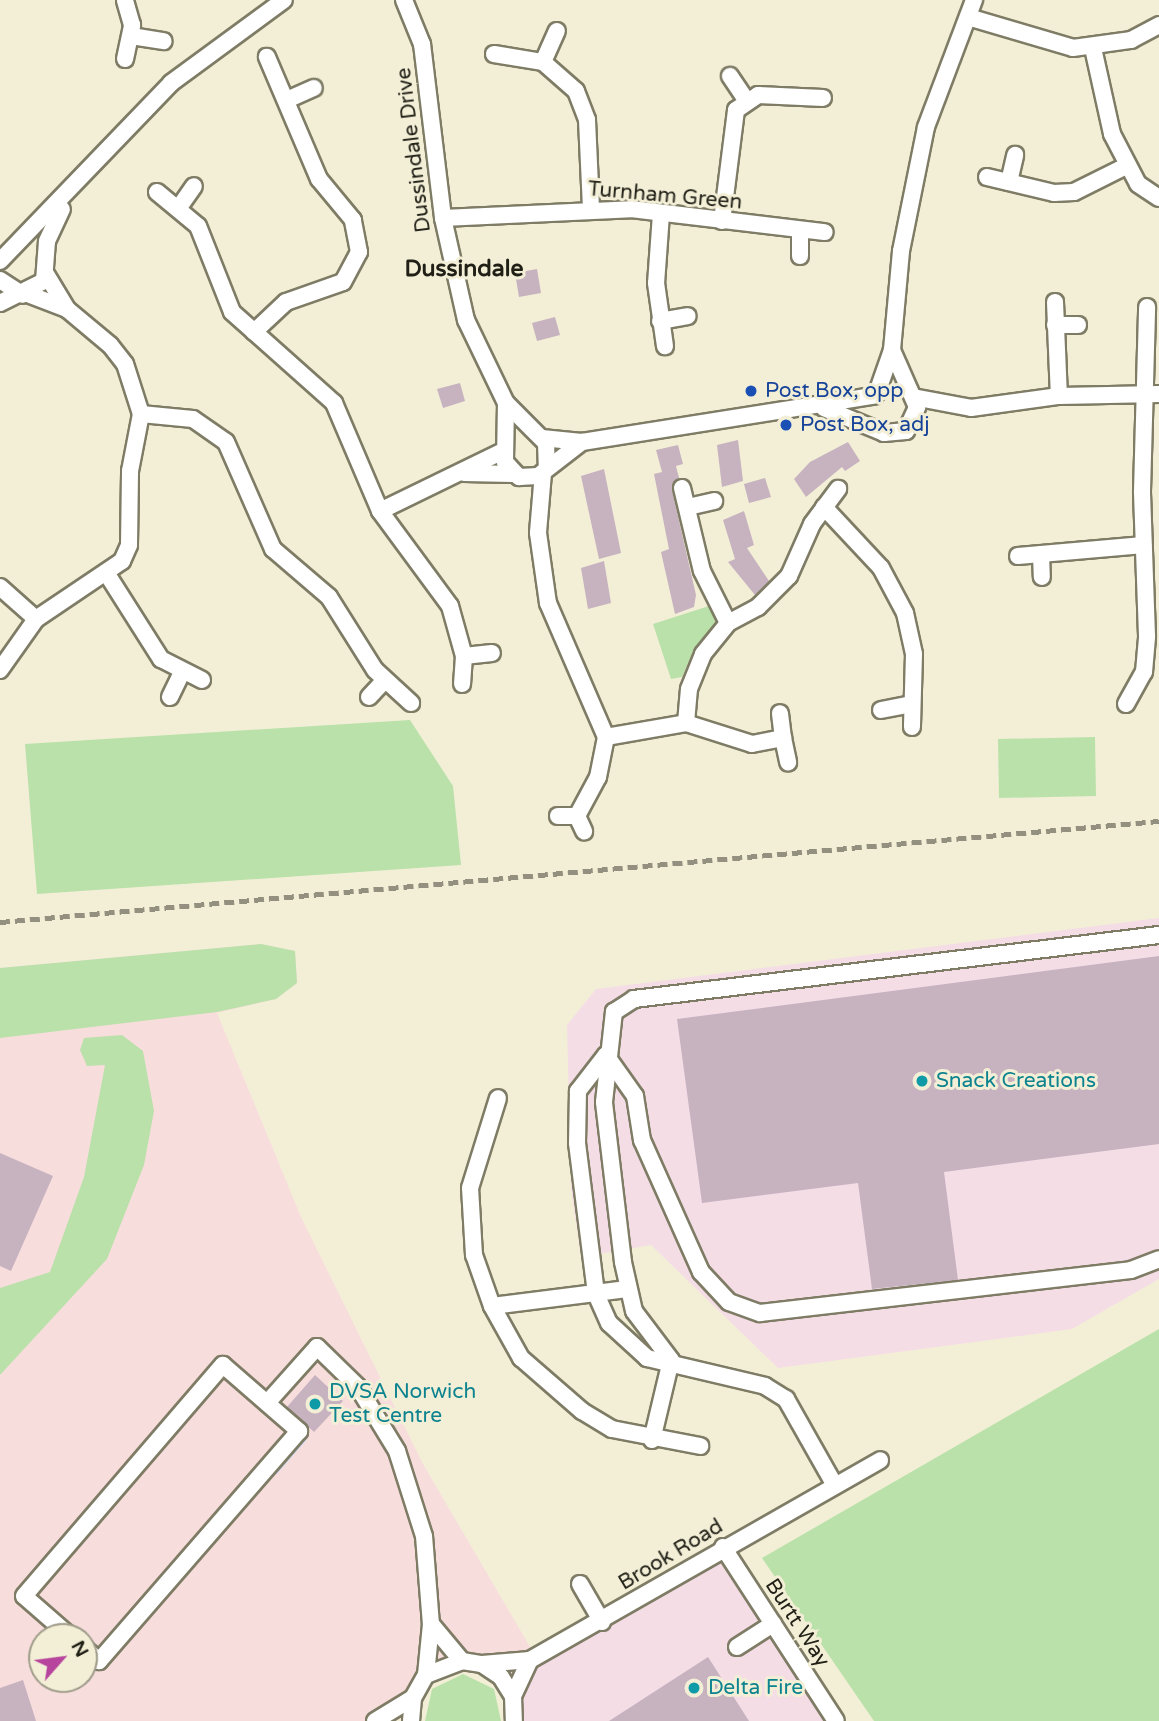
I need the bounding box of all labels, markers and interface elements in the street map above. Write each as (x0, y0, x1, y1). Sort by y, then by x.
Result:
street label: Dussindale Drive (391, 66, 437, 234)
street label: Turnham Green (587, 177, 743, 215)
district label: Dussindale (404, 255, 524, 283)
place label: Post Box, opp (765, 378, 904, 404)
marker: Post Box, opp (743, 383, 759, 399)
place label: Post Box, adj (800, 412, 930, 438)
marker: Post Box, adj (778, 417, 794, 433)
place label: Snack Creations (936, 1068, 1096, 1094)
marker: Snack Creations (914, 1073, 930, 1089)
place label: DVSA Norwich Test Centre (329, 1379, 476, 1429)
marker: DVSA Norwich Test Centre (307, 1396, 323, 1412)
street label: Brook Road (614, 1514, 728, 1596)
street label: Burtt Way (759, 1574, 835, 1672)
north arrow (28, 1623, 98, 1693)
text: N (66, 1637, 93, 1661)
place label: Delta Fire (708, 1675, 803, 1701)
marker: Delta Fire (686, 1680, 702, 1696)

